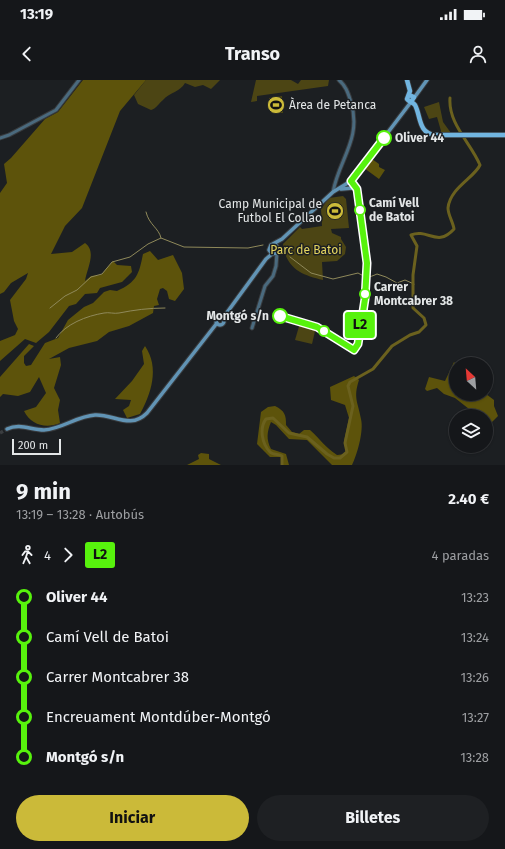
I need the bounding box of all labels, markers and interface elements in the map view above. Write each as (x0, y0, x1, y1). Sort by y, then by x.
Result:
text: 13:19 (20, 5, 53, 23)
icon: back (16, 43, 38, 65)
text: Transo (225, 43, 280, 65)
icon: person (467, 43, 489, 65)
sports icon: Àrea de Petanca (266, 95, 286, 115)
place label: Àrea de Petanca (289, 97, 376, 112)
marker: Oliver 44 (376, 130, 392, 146)
place label: Oliver 44 (395, 131, 444, 145)
place label: Camí Vell de Batoi (369, 196, 419, 224)
place label: Camp Municipal de Futbol El Collao (219, 197, 322, 225)
sports icon: Camp Municipal de Futbol El Collao (325, 201, 345, 221)
marker: Camí Vell de Batoi (354, 204, 366, 216)
park label: Parc de Batoi (270, 243, 342, 257)
place label: Carrer Montcabrer 38 (374, 280, 453, 308)
marker: Carrer Montcabrer 38 (359, 288, 371, 300)
marker: Montgó s/n (272, 308, 288, 324)
place label: Montgó s/n (206, 309, 269, 323)
line badge: L2 (342, 312, 378, 338)
text: L2 (353, 316, 367, 333)
unlabelled marker (318, 325, 330, 337)
north arrow (449, 357, 493, 401)
map controls (449, 357, 493, 453)
button: layers (449, 409, 493, 453)
scale bar (12, 437, 61, 456)
text: 200 m (18, 439, 48, 452)
text: 9 min (16, 478, 71, 505)
text: 2.40 € (448, 490, 489, 508)
text: 13:19 – 13:28 · Autobús (16, 507, 144, 522)
icon: walk (16, 544, 38, 566)
icon: forward (57, 544, 79, 566)
text: L2 (93, 546, 107, 563)
text: 4 (44, 548, 51, 563)
text: 4 paradas (432, 548, 489, 563)
text: Oliver 44 (46, 588, 107, 606)
text: 13:23 (461, 590, 489, 605)
text: Camí Vell de Batoi (46, 628, 169, 646)
text: 13:24 (461, 630, 489, 645)
text: Carrer Montcabrer 38 (46, 668, 189, 686)
text: 13:26 (460, 670, 489, 685)
text: Encreuament Montdúber-Montgó (46, 708, 271, 726)
text: 13:27 (462, 710, 489, 725)
text: Montgó s/n (46, 748, 124, 766)
text: 13:28 (460, 750, 489, 765)
button: Iniciar (16, 795, 249, 841)
button: Billetes (257, 795, 489, 841)

